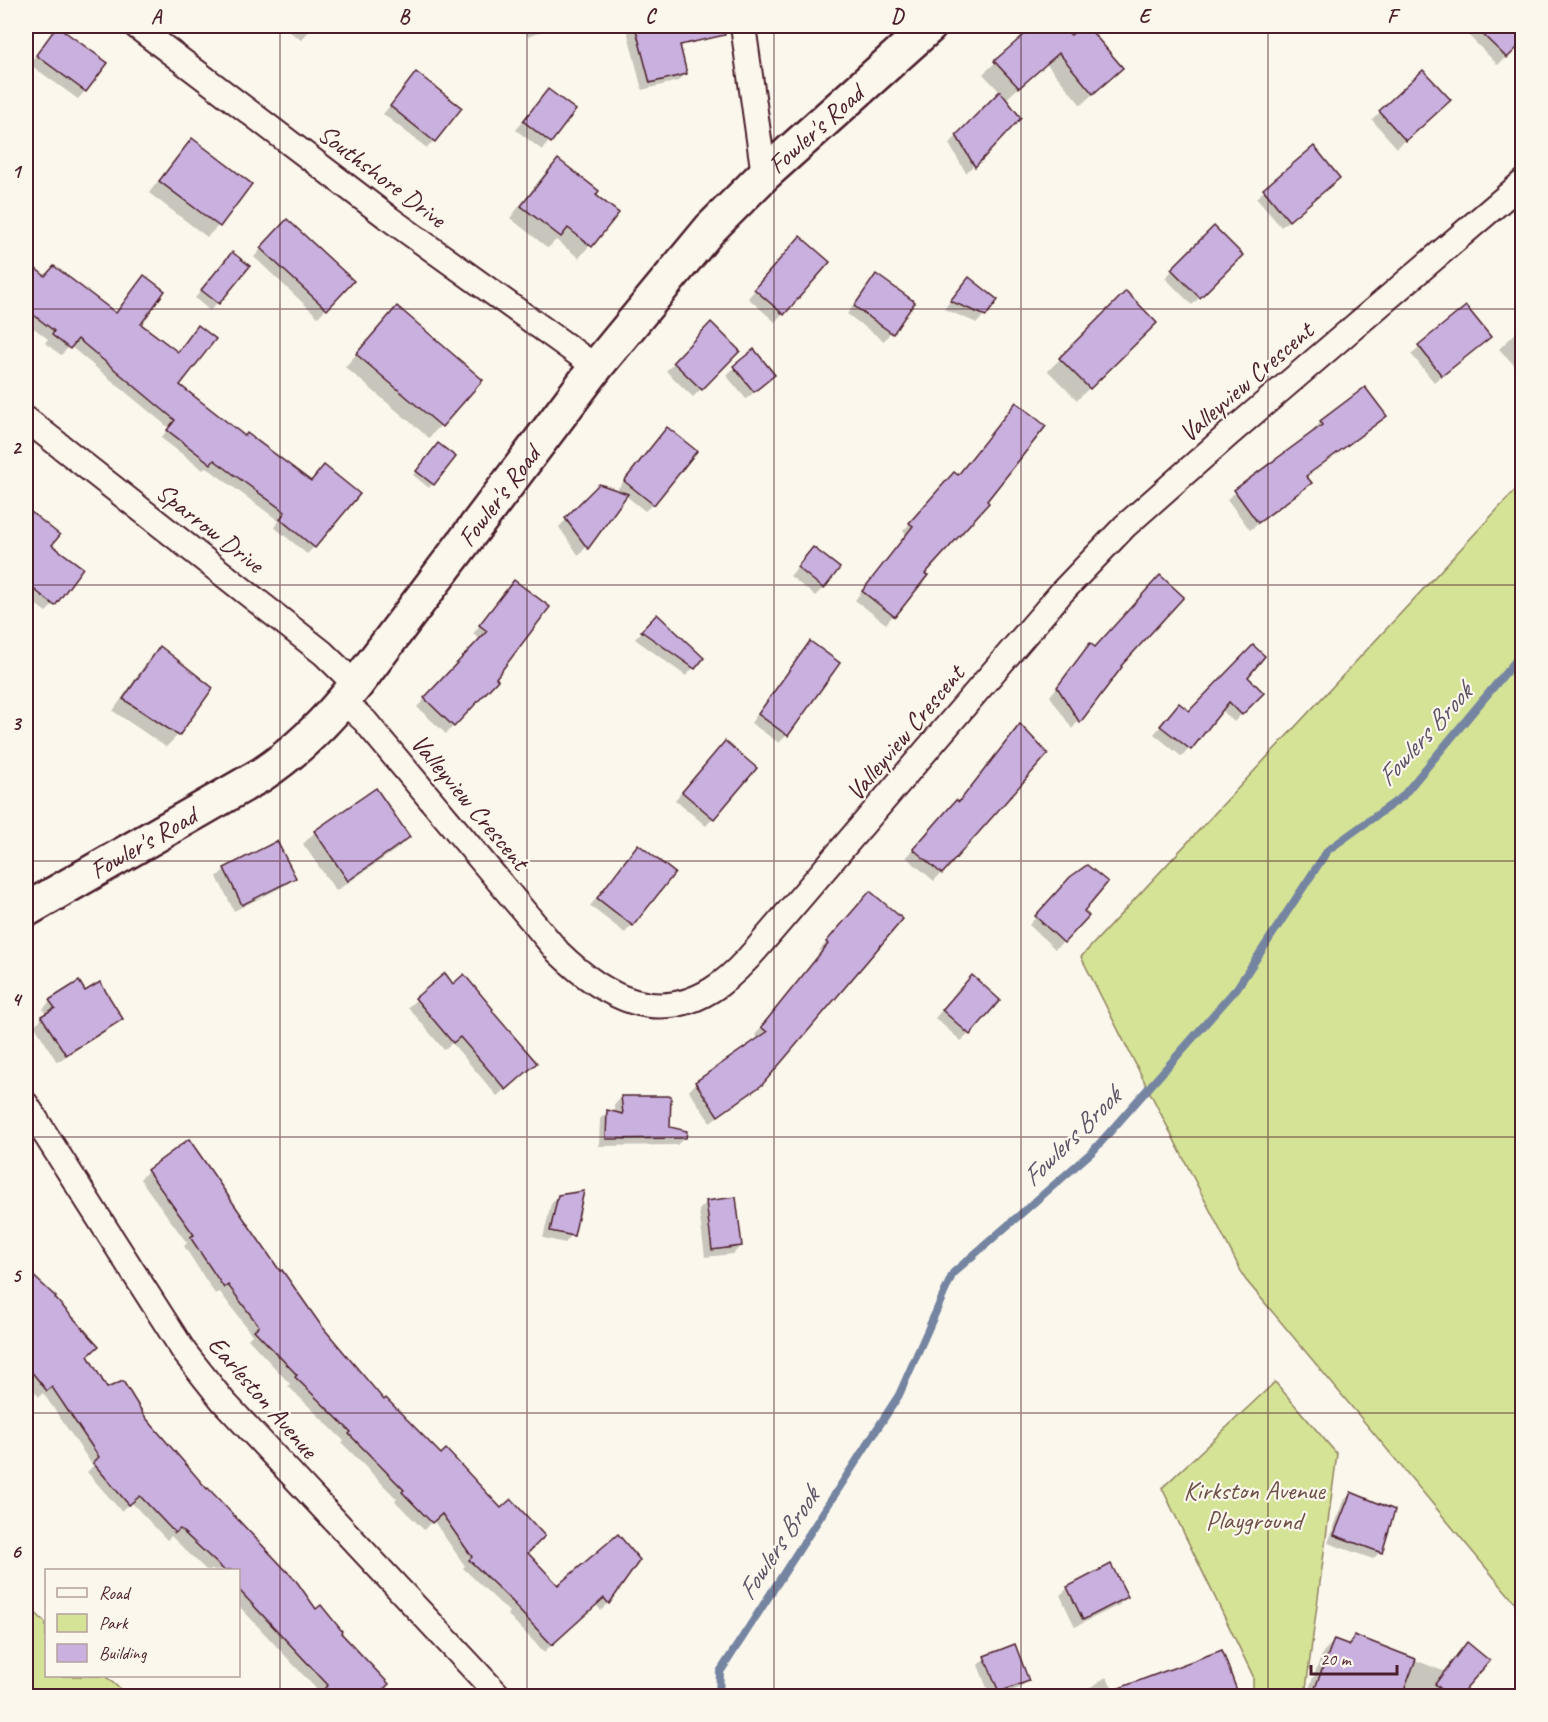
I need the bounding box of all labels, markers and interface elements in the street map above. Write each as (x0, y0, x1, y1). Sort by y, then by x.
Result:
text: A (151, 4, 163, 29)
text: B (399, 4, 411, 29)
text: C (645, 4, 657, 29)
text: D (891, 4, 905, 29)
text: E (1139, 4, 1153, 29)
text: F (1387, 4, 1401, 29)
street label: Fowler's Road (760, 75, 873, 181)
street label: Southshore Drive (311, 117, 454, 236)
text: 1 (12, 159, 23, 184)
street label: Valleyview Crescent (1172, 313, 1322, 449)
text: 2 (12, 435, 23, 460)
street label: Fowler's Road (450, 436, 549, 553)
street label: Sparrow Drive (150, 476, 273, 582)
street label: Valleyview Crescent (839, 656, 973, 808)
water label: Fowlers Brook (1369, 673, 1482, 793)
text: 3 (12, 711, 23, 736)
street label: Valleyview Crescent (404, 727, 538, 879)
street label: Fowler's Road (84, 797, 206, 886)
text: 4 (12, 987, 24, 1012)
water label: Fowlers Brook (1014, 1077, 1131, 1194)
text: 5 (12, 1263, 23, 1288)
street label: Earleston Avenue (201, 1329, 326, 1466)
park label: Kirkston Avenue Playground (1183, 1474, 1326, 1537)
water label: Fowlers Brook (729, 1477, 829, 1606)
text: 6 (11, 1539, 22, 1564)
legend (45, 1569, 240, 1677)
text: Road (99, 1582, 132, 1604)
text: Park (99, 1612, 129, 1634)
scale bar (1311, 1638, 1396, 1676)
text: Building (99, 1642, 148, 1664)
text: 20 m (1320, 1648, 1353, 1670)

